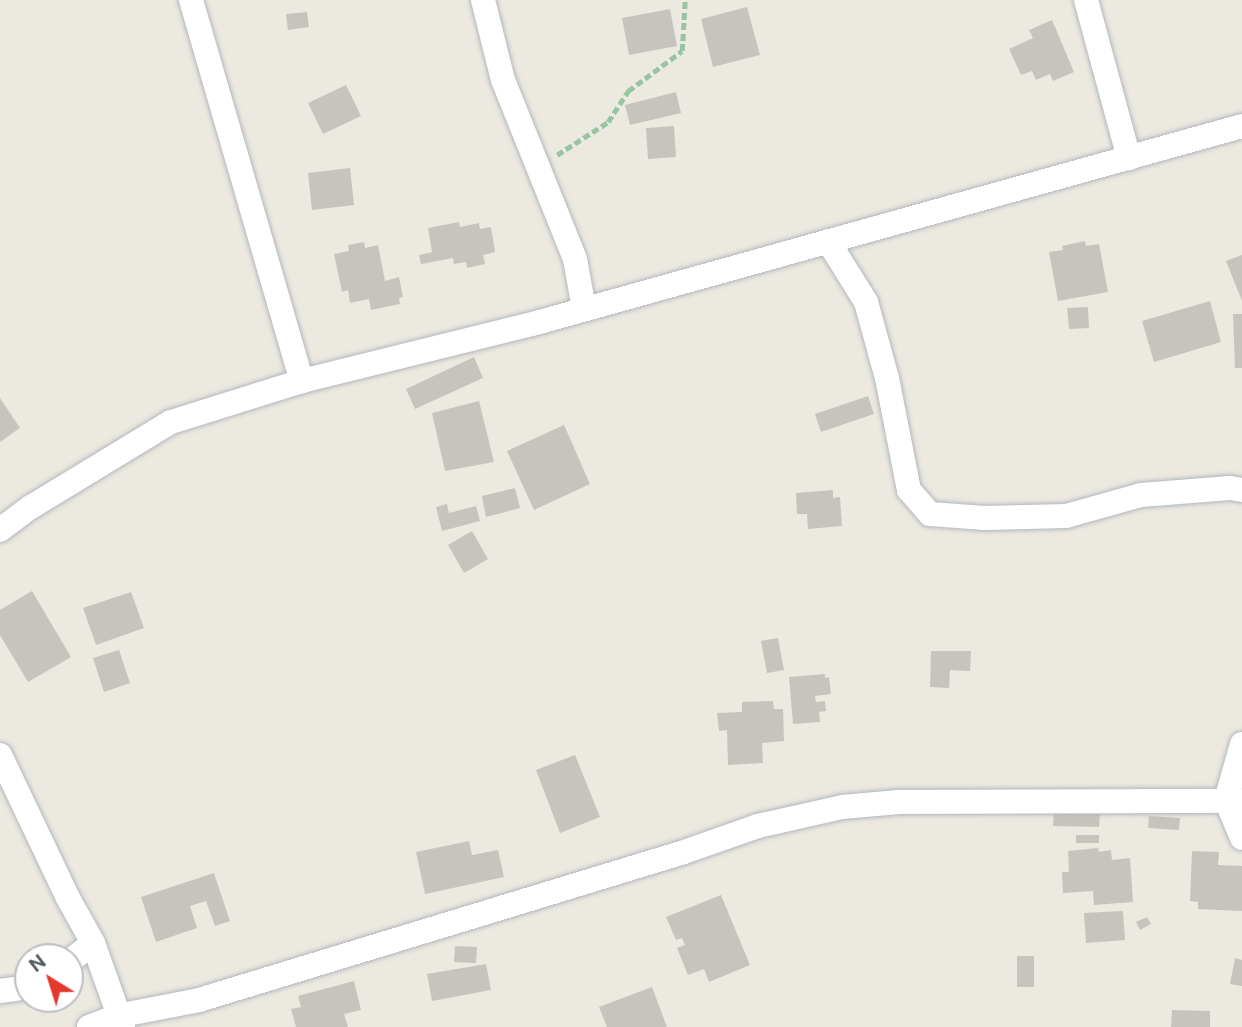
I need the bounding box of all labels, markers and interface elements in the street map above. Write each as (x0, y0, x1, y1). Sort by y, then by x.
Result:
north arrow (14, 943, 84, 1013)
text: N (25, 950, 50, 976)

